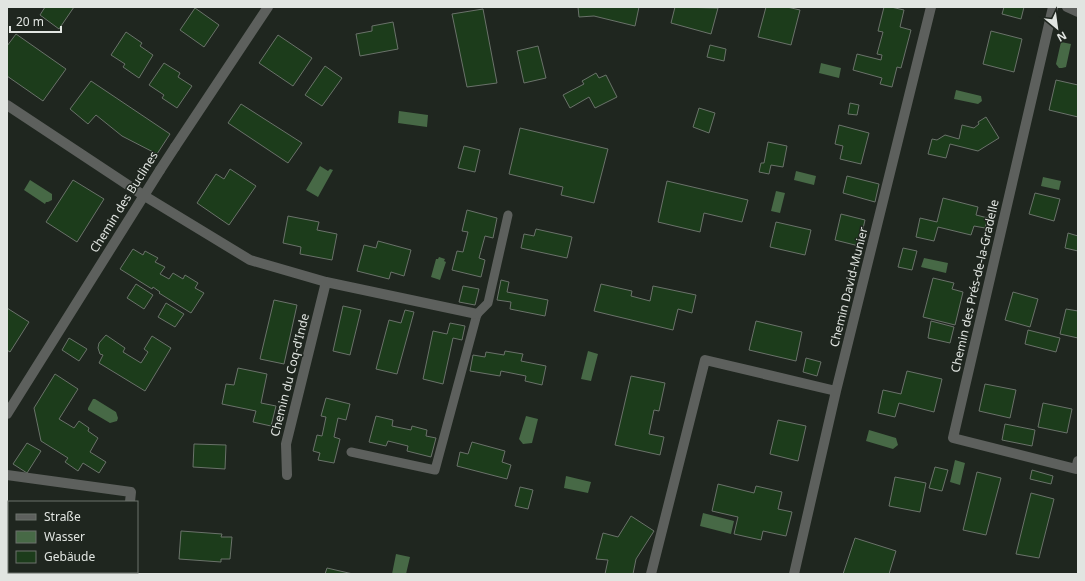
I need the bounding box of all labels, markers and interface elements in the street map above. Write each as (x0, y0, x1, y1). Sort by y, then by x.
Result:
scale bar (10, 8, 61, 34)
north arrow (1037, 8, 1077, 48)
text: 20 m (16, 13, 44, 30)
text: N (1055, 28, 1070, 46)
street label: Chemin des Buclines (85, 148, 162, 256)
street label: Chemin des Prés-de-la-Gradelle (946, 198, 1003, 374)
street label: Chemin David-Munier (825, 225, 872, 349)
street label: Chemin du Coq-d'Inde (266, 311, 313, 438)
legend (8, 501, 138, 573)
text: Straße (44, 508, 81, 525)
text: Wasser (44, 528, 85, 545)
text: Gebäude (44, 548, 95, 565)

